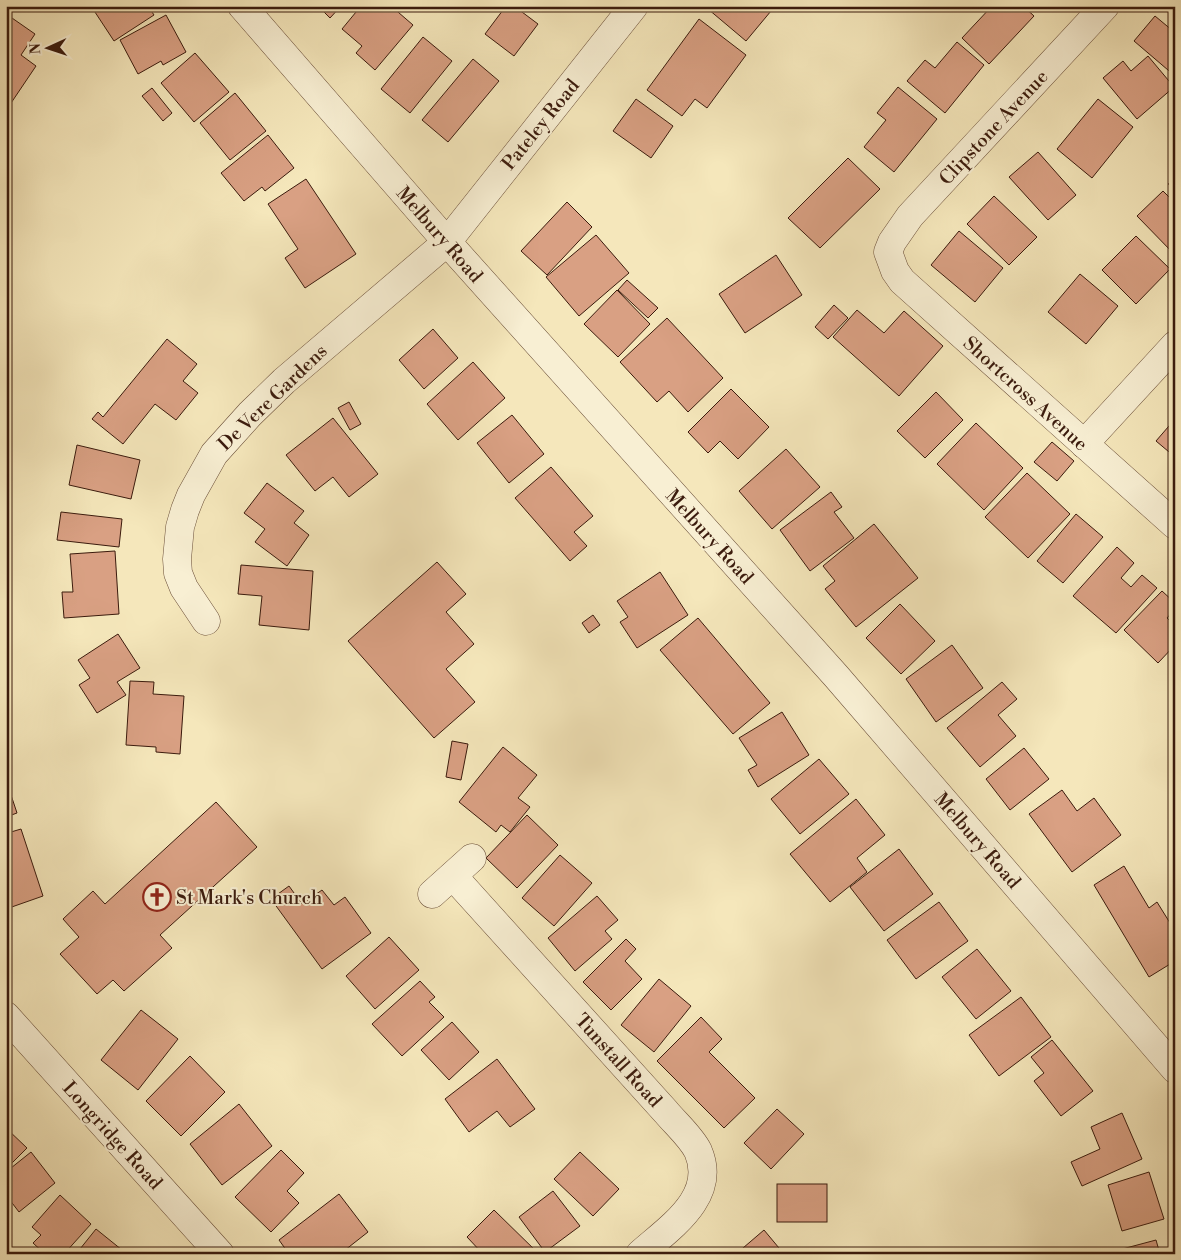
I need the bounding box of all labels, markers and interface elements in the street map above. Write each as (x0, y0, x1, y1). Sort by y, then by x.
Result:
north arrow (22, 22, 72, 72)
text: N (27, 43, 45, 55)
street label: Clipstone Avenue (934, 65, 1053, 190)
street label: Pateley Road (497, 74, 585, 175)
street label: Melbury Road (391, 182, 488, 288)
street label: Shortcross Avenue (958, 331, 1093, 456)
street label: De Vere Gardens (213, 339, 333, 456)
street label: Melbury Road (660, 484, 758, 589)
street label: Melbury Road (929, 788, 1026, 894)
church icon: St Mark's Church (142, 882, 172, 912)
place label: St Mark's Church (176, 886, 322, 910)
street label: Tunstall Road (570, 1009, 667, 1113)
street label: Longridge Road (57, 1076, 167, 1195)

